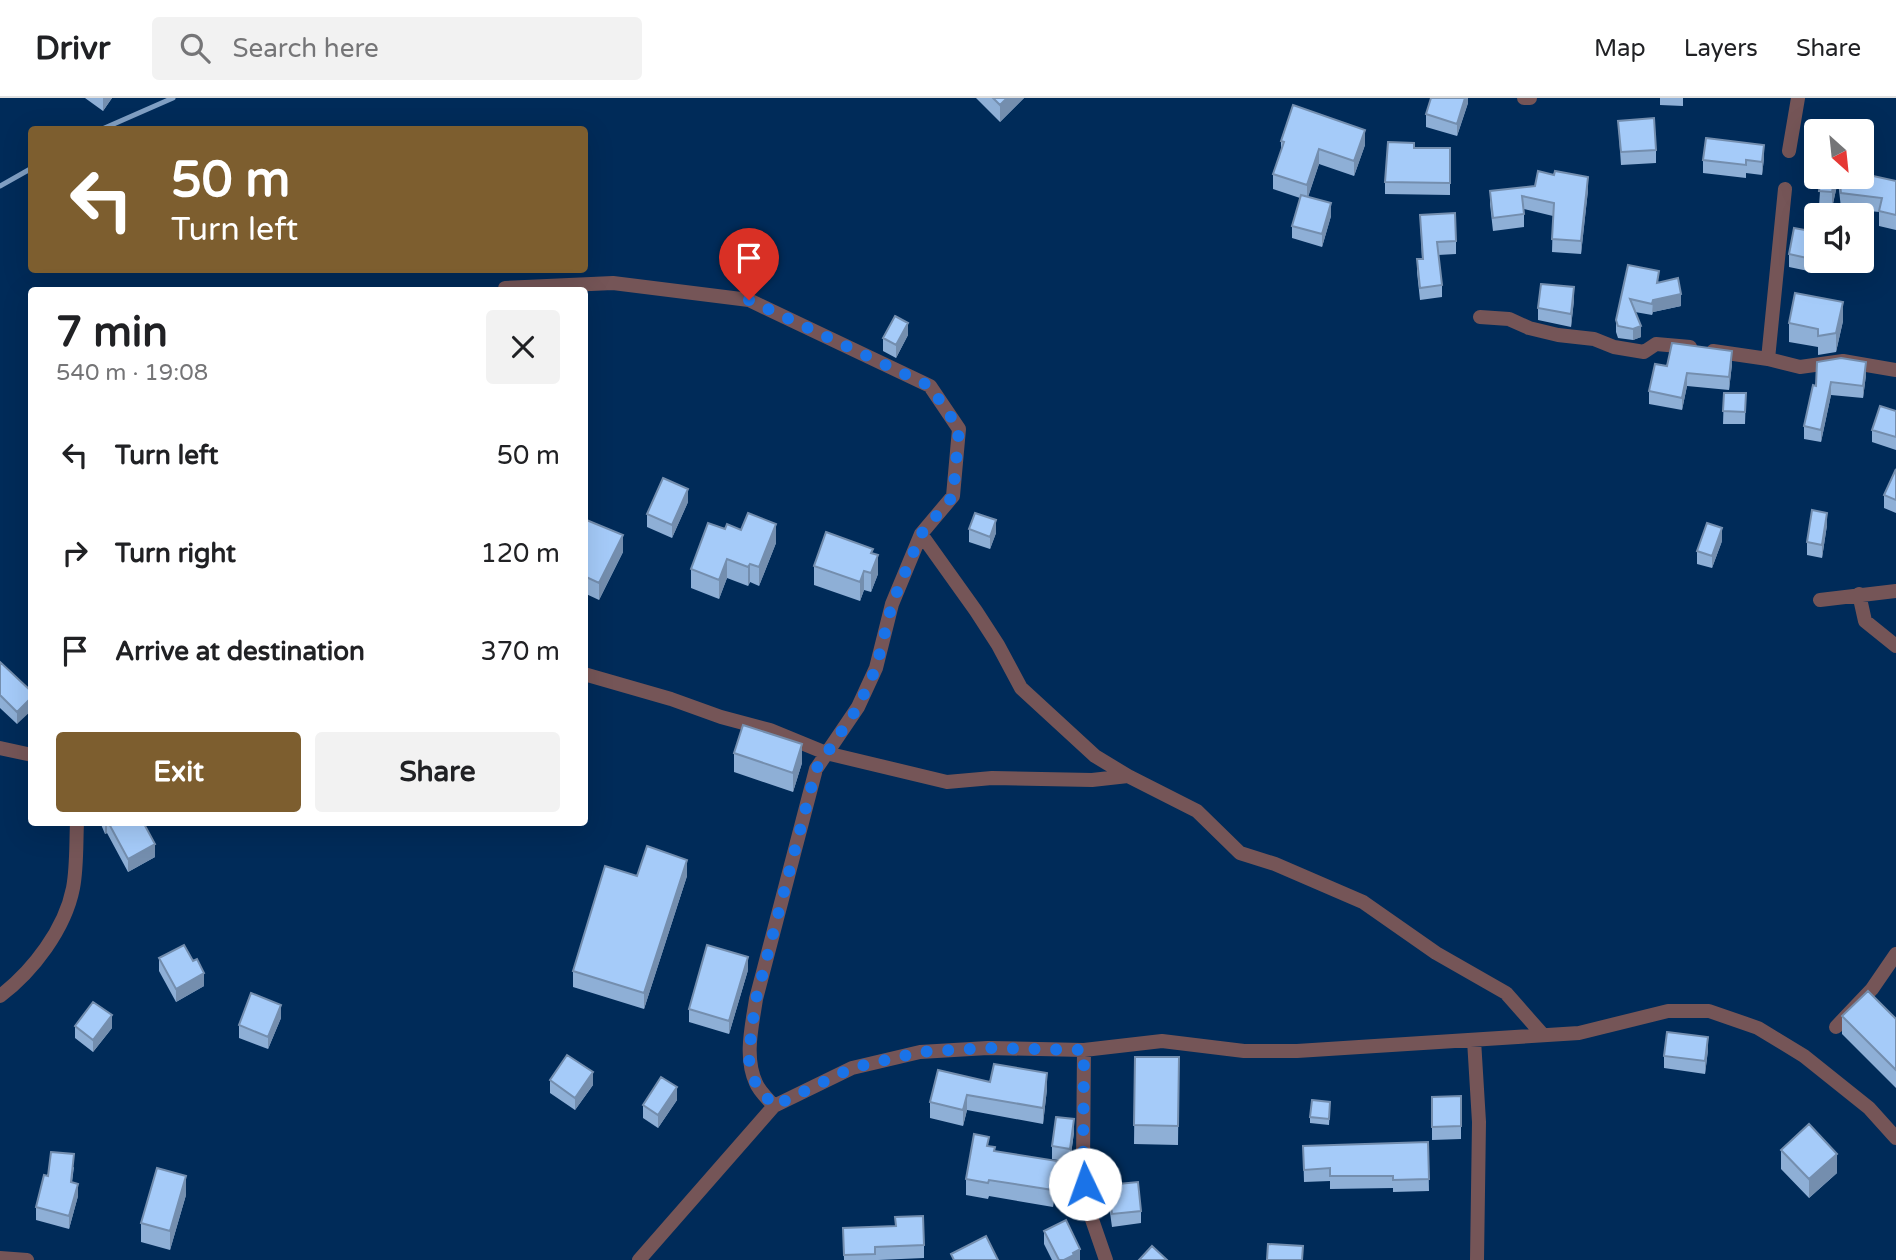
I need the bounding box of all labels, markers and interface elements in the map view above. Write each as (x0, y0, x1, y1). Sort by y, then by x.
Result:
search box (152, 17, 642, 80)
text: Drivr (35, 29, 110, 68)
icon: search (176, 29, 214, 67)
text: Search here (232, 33, 379, 64)
text: Map (1594, 34, 1646, 63)
text: Layers (1684, 34, 1758, 63)
text: Share (1796, 34, 1861, 63)
north arrow (1804, 119, 1874, 189)
map controls (1804, 119, 1874, 273)
text: 50 m (171, 151, 290, 210)
icon: left (56, 154, 147, 245)
button: sound (1804, 203, 1874, 273)
text: Turn left (171, 211, 298, 249)
pin (719, 228, 779, 300)
icon: arrive (730, 239, 768, 277)
text: 7 min (56, 307, 168, 358)
button: close (486, 310, 560, 384)
text: 540 m · 19:08 (56, 359, 208, 387)
icon: left (56, 436, 94, 474)
text: Turn left (115, 440, 218, 471)
text: 50 m (497, 440, 560, 471)
icon: right (56, 534, 94, 572)
text: Turn right (115, 538, 236, 569)
text: 120 m (480, 538, 560, 569)
icon: arrive (56, 632, 94, 670)
text: Arrive at destination (115, 636, 365, 667)
text: 370 m (480, 636, 560, 667)
button: Exit (56, 732, 301, 812)
button: Share (315, 732, 560, 812)
position arrow (1048, 1147, 1122, 1221)

